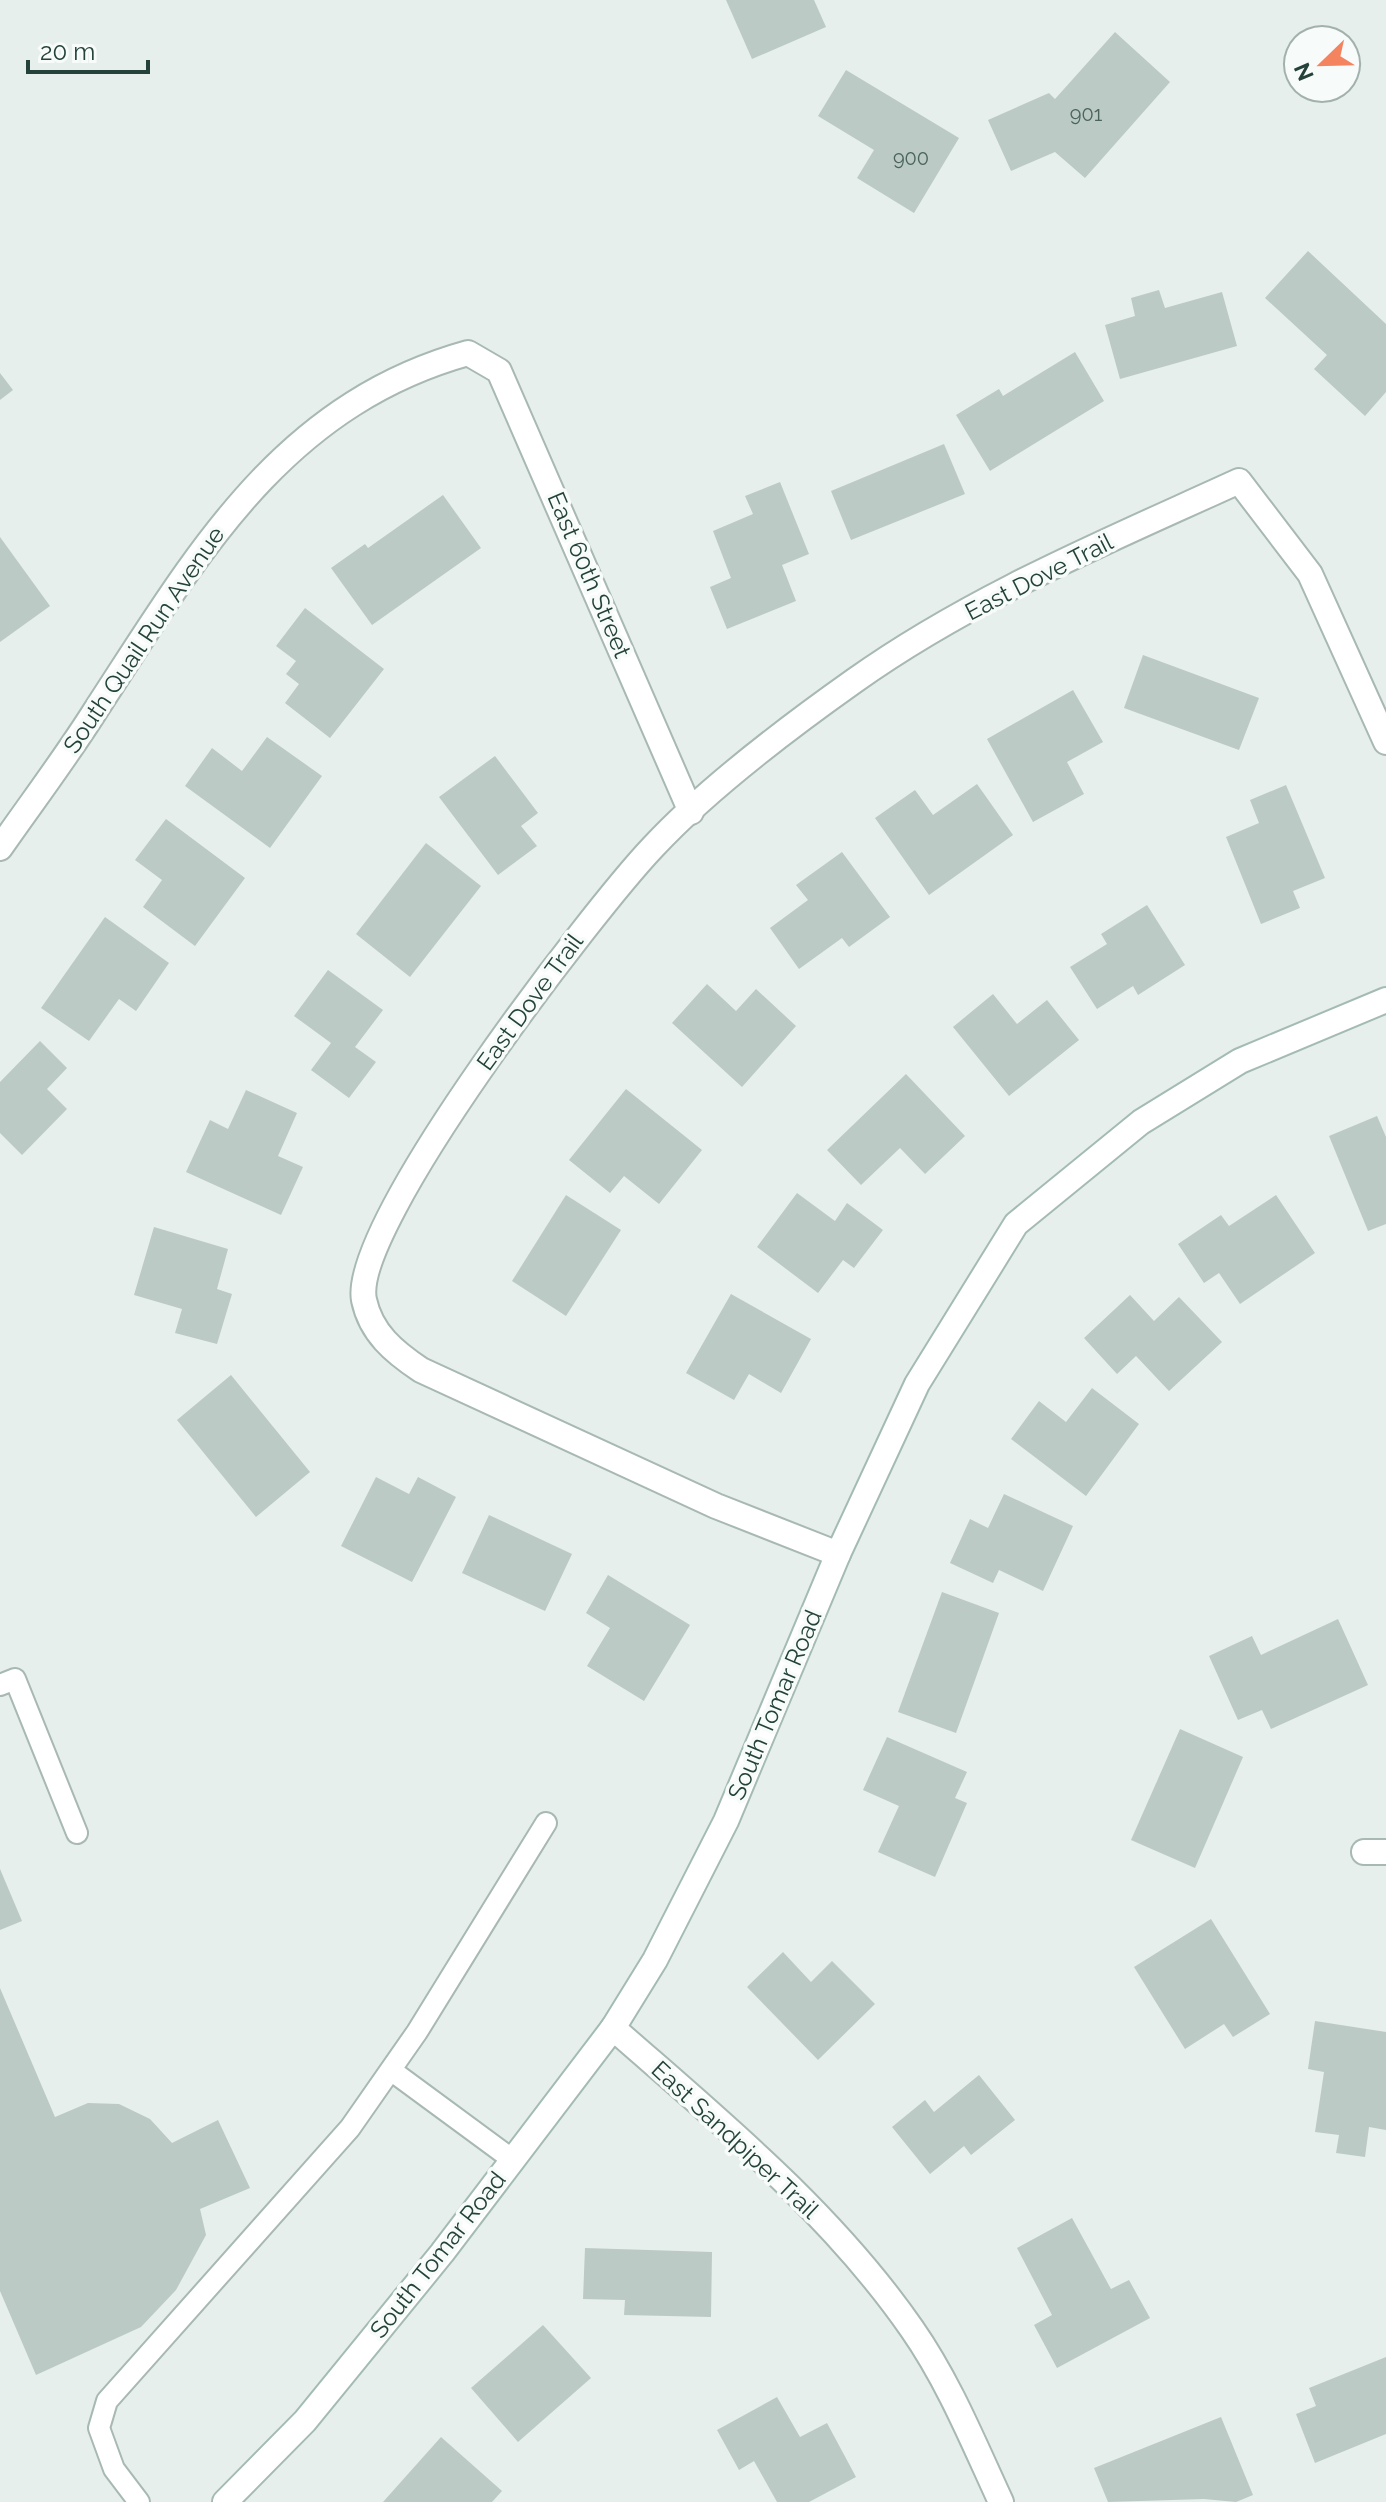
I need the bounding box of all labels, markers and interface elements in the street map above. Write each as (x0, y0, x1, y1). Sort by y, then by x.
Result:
scale bar (28, 24, 148, 74)
north arrow (1282, 24, 1362, 104)
text: 20 m (40, 37, 95, 66)
text: N (1288, 59, 1319, 85)
house number: 901 (1070, 102, 1103, 126)
house number: 900 (893, 146, 929, 170)
street label: East 60th Street (541, 488, 637, 662)
street label: South Quail Run Avenue (57, 521, 230, 759)
street label: East Dove Trail (960, 527, 1118, 626)
street label: East Dove Trail (470, 927, 589, 1076)
street label: South Tomar Road (721, 1605, 828, 1804)
street label: East Sandpiper Trail (646, 2055, 825, 2225)
street label: South Tomar Road (364, 2166, 512, 2344)

